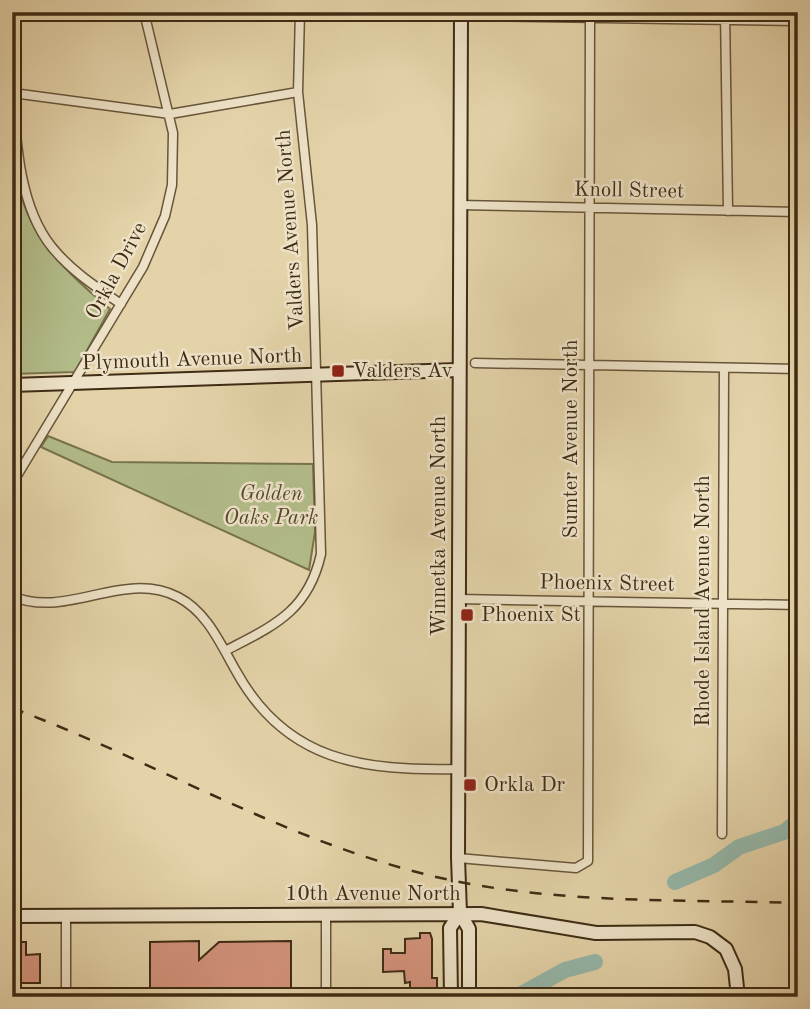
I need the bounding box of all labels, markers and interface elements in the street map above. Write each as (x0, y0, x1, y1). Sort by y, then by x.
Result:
street label: Valders Avenue North (274, 129, 308, 331)
street label: Knoll Street (574, 180, 684, 202)
street label: Orkla Drive (83, 219, 151, 323)
street label: Sumter Avenue North (561, 340, 582, 538)
street label: Plymouth Avenue North (81, 346, 303, 374)
place label: Valders Av (352, 361, 453, 382)
marker: Valders Av (330, 363, 346, 379)
street label: Winnetka Avenue North (429, 416, 450, 636)
street label: Rhode Island Avenue North (693, 475, 714, 727)
park label: Golden Oaks Park (224, 484, 318, 529)
street label: Phoenix Street (539, 572, 675, 596)
place label: Phoenix St (481, 605, 581, 626)
marker: Phoenix St (459, 607, 475, 623)
place label: Orkla Dr (484, 775, 566, 796)
marker: Orkla Dr (462, 777, 478, 793)
street label: 10th Avenue North (285, 884, 461, 905)

